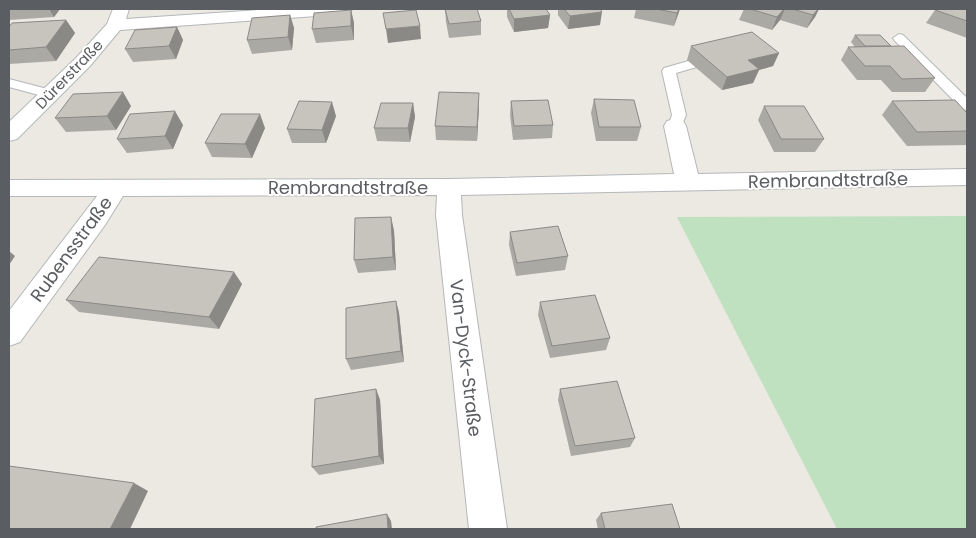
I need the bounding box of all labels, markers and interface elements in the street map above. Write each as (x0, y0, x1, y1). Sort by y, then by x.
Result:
street label: Dürerstraße (30, 35, 108, 113)
street label: Rembrandtstraße (748, 166, 908, 194)
street label: Rembrandtstraße (268, 175, 428, 200)
street label: Rubensstraße (24, 191, 118, 307)
street label: Van-Dyck-Straße (444, 278, 488, 438)

